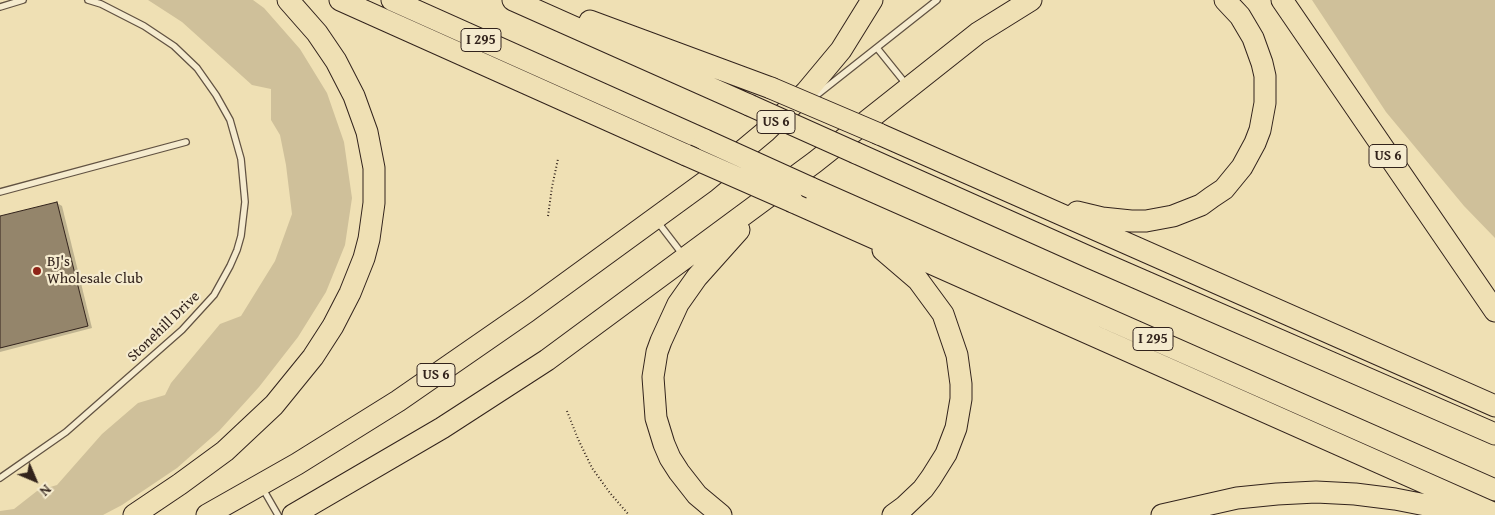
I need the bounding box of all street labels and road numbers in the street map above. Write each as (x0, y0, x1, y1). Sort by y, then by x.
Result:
road number: I 295 (461, 28, 501, 52)
road number: US 6 (757, 110, 795, 134)
road number: US 6 (1369, 144, 1407, 168)
street label: Stonehill Drive (124, 288, 204, 366)
road number: I 295 (1133, 328, 1173, 350)
road number: US 6 (417, 364, 455, 386)

